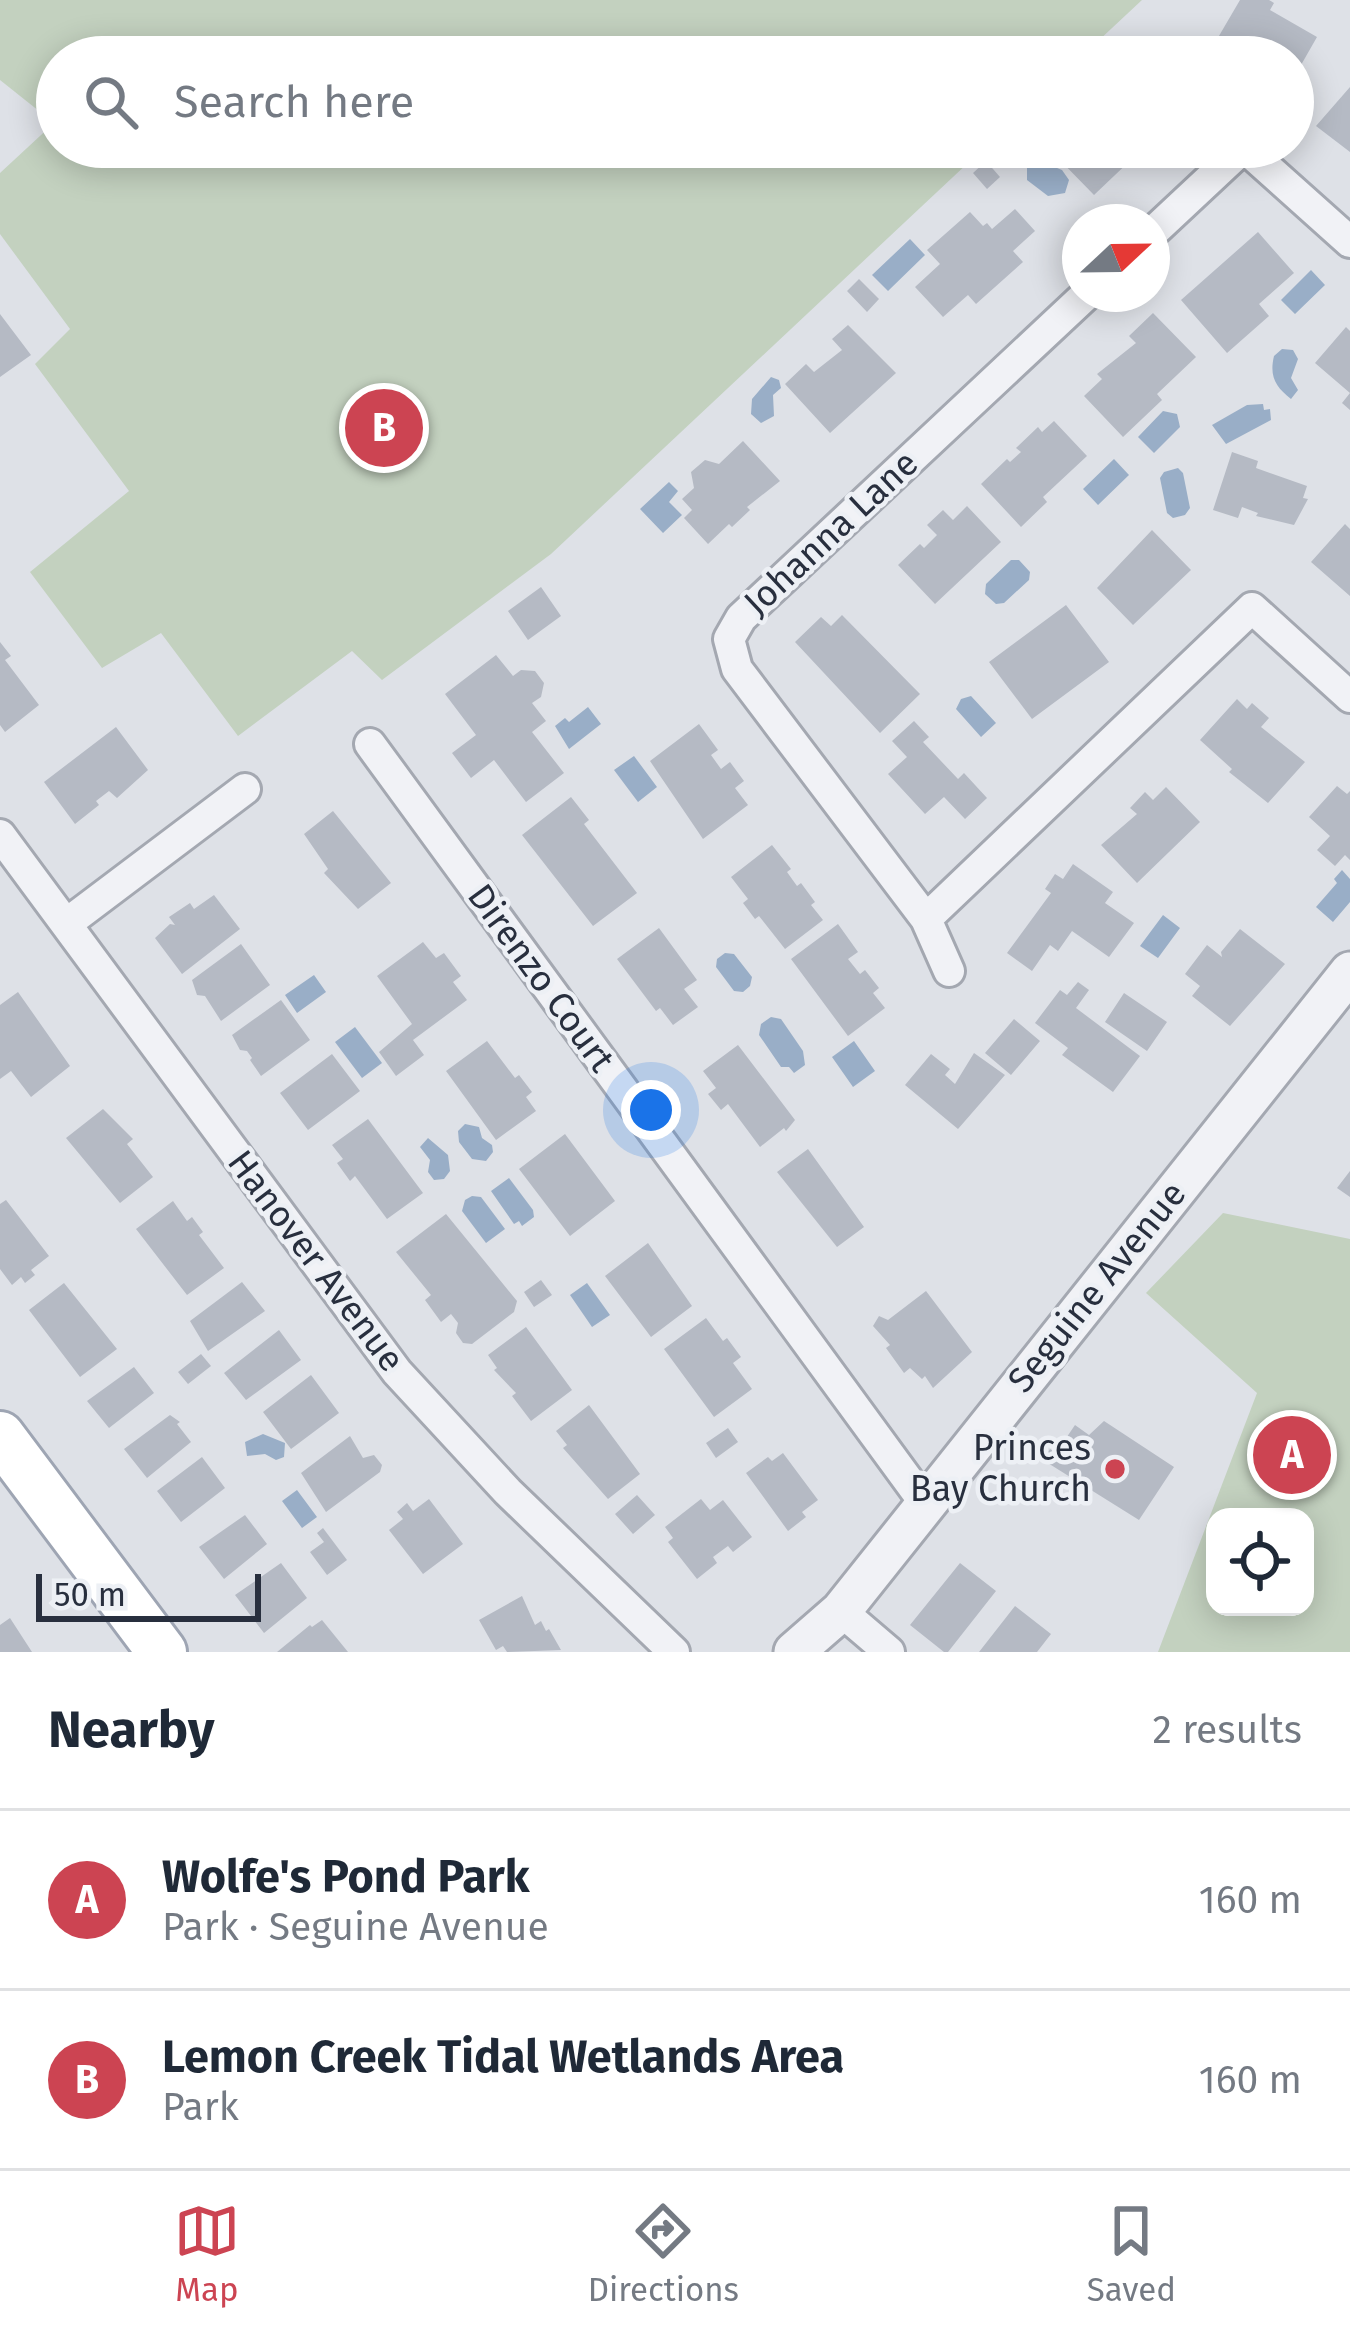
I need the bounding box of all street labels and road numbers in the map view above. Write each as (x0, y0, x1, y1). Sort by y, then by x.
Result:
street label: Johanna Lane (735, 441, 927, 625)
street label: Direnzo Court (458, 876, 624, 1080)
street label: Hanover Avenue (218, 1141, 414, 1381)
street label: Seguine Avenue (999, 1173, 1195, 1401)

